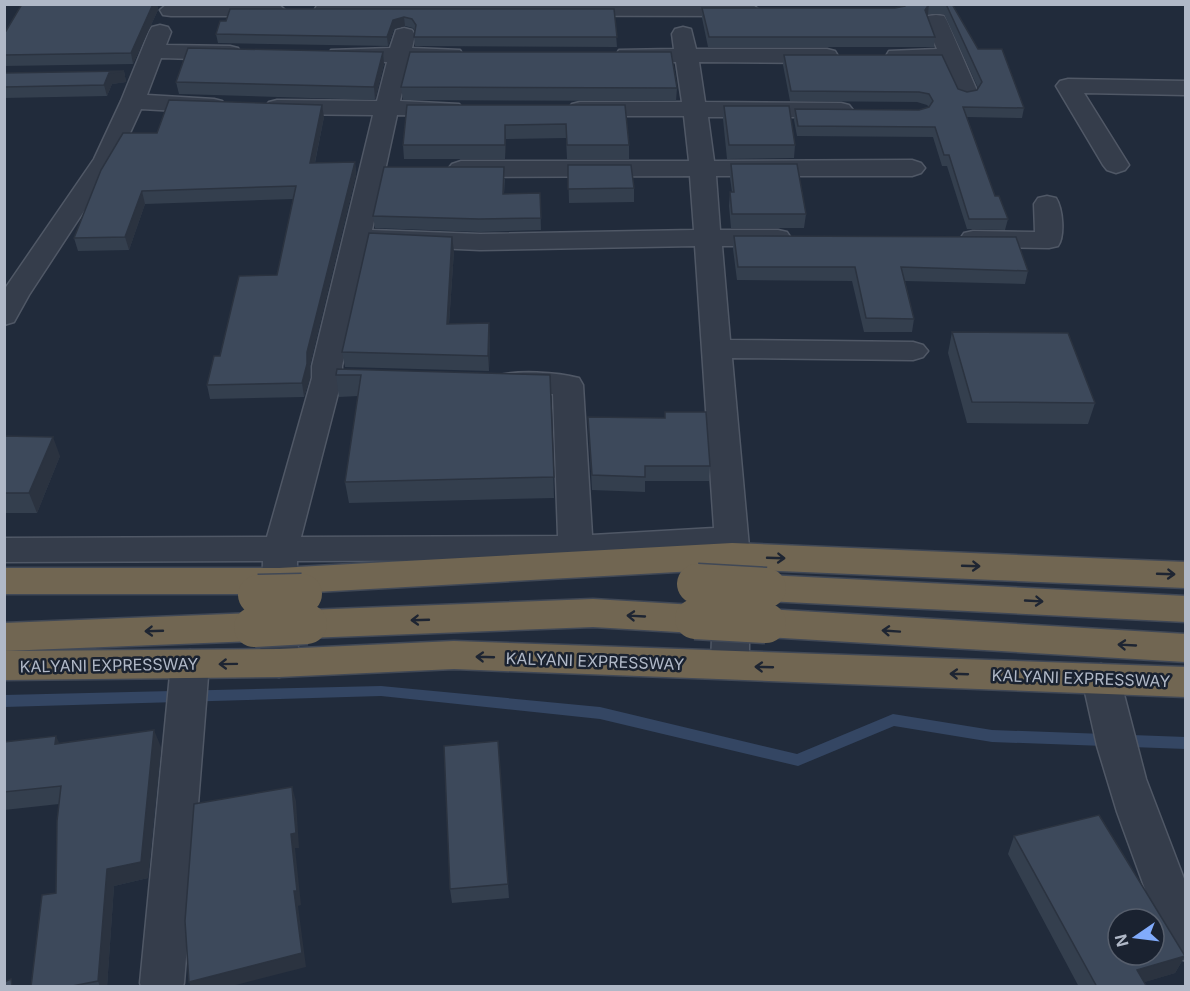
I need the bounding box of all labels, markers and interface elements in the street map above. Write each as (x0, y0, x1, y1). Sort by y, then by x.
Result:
one-way arrow (766, 553, 786, 564)
one-way arrow (961, 561, 981, 572)
one-way arrow (1155, 569, 1175, 580)
one-way arrow (1023, 596, 1043, 607)
one-way arrow (627, 610, 647, 621)
one-way arrow (411, 614, 431, 625)
one-way arrow (145, 625, 164, 637)
one-way arrow (881, 626, 901, 637)
one-way arrow (1118, 640, 1138, 651)
street label: KALYANI EXPRESSWAY (505, 648, 685, 674)
one-way arrow (476, 651, 496, 662)
street label: KALYANI EXPRESSWAY (20, 653, 199, 677)
one-way arrow (218, 658, 238, 669)
one-way arrow (755, 661, 775, 672)
street label: KALYANI EXPRESSWAY (991, 665, 1171, 691)
one-way arrow (950, 668, 970, 679)
north arrow (1106, 907, 1166, 967)
text: N (1110, 932, 1133, 949)

